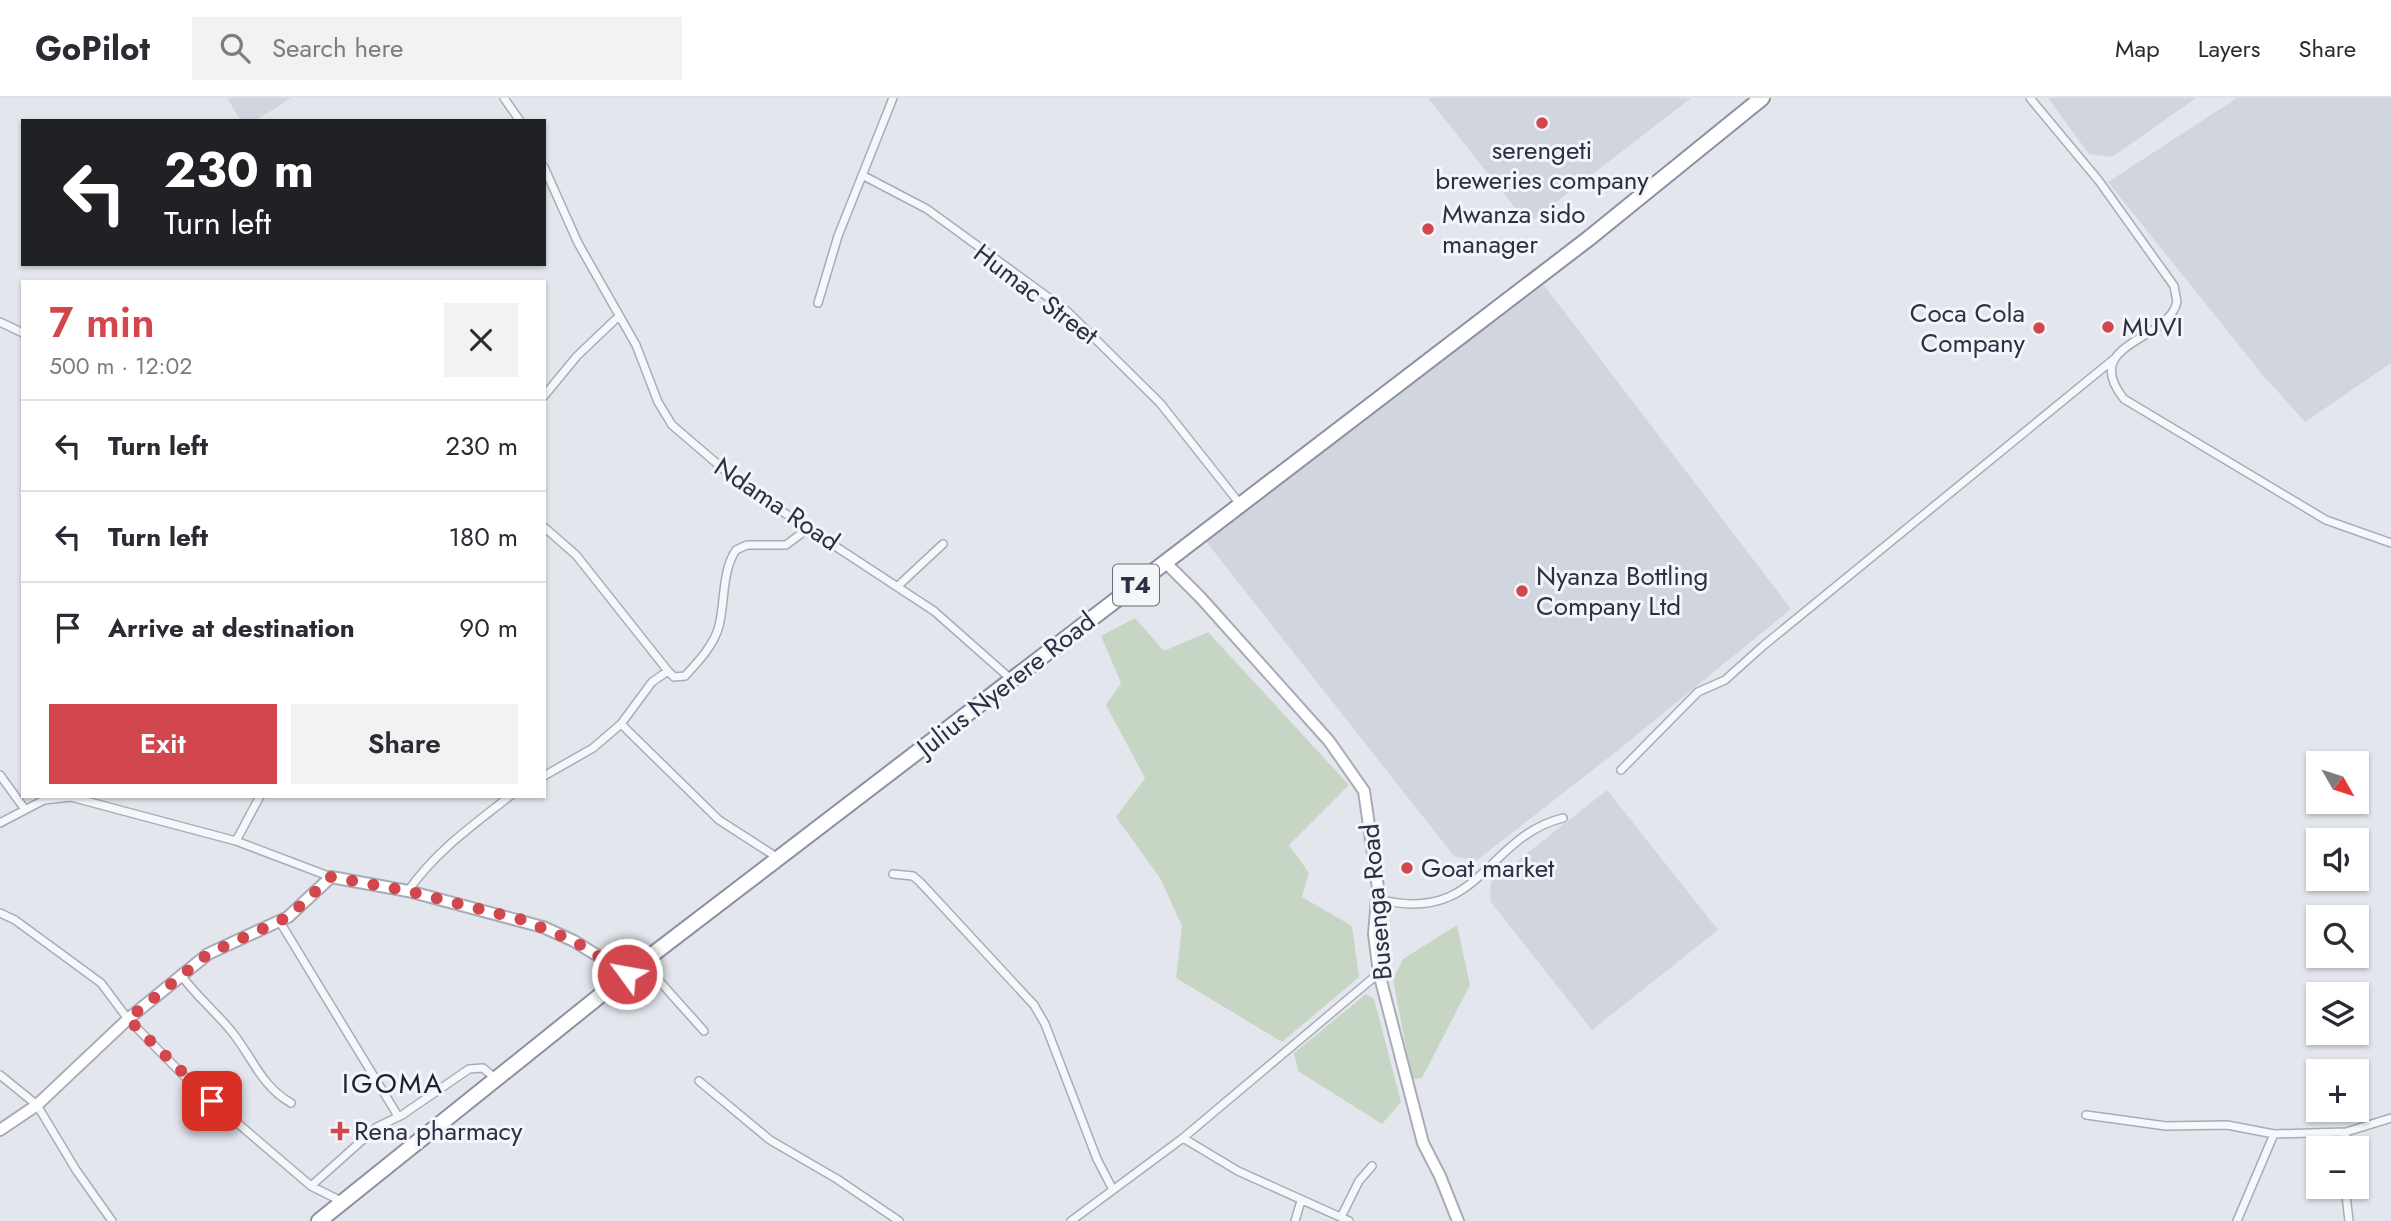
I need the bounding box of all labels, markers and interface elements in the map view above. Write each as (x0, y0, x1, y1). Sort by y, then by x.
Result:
search box (192, 17, 682, 80)
text: GoPilot (35, 25, 150, 72)
icon: search (216, 29, 254, 67)
text: Search here (272, 29, 403, 67)
text: Map (2115, 31, 2160, 66)
text: Layers (2198, 31, 2260, 66)
text: Share (2298, 31, 2356, 66)
marker: serengeti breweries company (1534, 115, 1550, 131)
place label: serengeti breweries company (1435, 131, 1649, 199)
text: 230 m (164, 135, 314, 205)
icon: left (49, 147, 140, 238)
place label: Mwanza sido manager (1442, 195, 1585, 263)
text: Turn left (164, 200, 271, 246)
marker: Mwanza sido manager (1420, 221, 1436, 237)
street label: Humac Street (966, 235, 1107, 354)
text: 7 min (49, 292, 155, 353)
place label: Coca Cola Company (1910, 294, 2026, 362)
button: close (444, 303, 518, 377)
place label: MUVI (2122, 308, 2183, 346)
marker: MUVI (2100, 319, 2116, 335)
marker: Coca Cola Company (2031, 320, 2047, 336)
text: 500 m · 12:02 (49, 349, 192, 383)
icon: left (49, 427, 87, 465)
text: Turn left (108, 427, 208, 465)
text: 230 m (445, 427, 518, 465)
street label: Ndama Road (707, 448, 847, 560)
icon: left (49, 518, 87, 556)
text: Turn left (108, 518, 208, 556)
text: 180 m (448, 518, 518, 556)
place label: Nyanza Bottling Company Ltd (1536, 557, 1708, 625)
road number: T4 (1113, 564, 1159, 606)
marker: Nyanza Bottling Company Ltd (1514, 583, 1530, 599)
street label: Julius Nyerere Road (906, 602, 1103, 768)
icon: arrive (49, 609, 87, 647)
text: Arrive at destination (108, 609, 355, 647)
text: 90 m (459, 609, 518, 647)
button: Exit (49, 704, 277, 784)
button: Share (291, 704, 518, 784)
north arrow (2306, 751, 2370, 814)
map controls (2306, 751, 2369, 1199)
street label: Busenga Road (1350, 822, 1402, 982)
button: sound (2306, 828, 2369, 891)
place label: Goat market (1421, 849, 1555, 887)
marker: Goat market (1399, 860, 1415, 876)
button: search (2306, 905, 2369, 968)
position arrow (590, 937, 664, 1011)
button: layers (2306, 982, 2369, 1045)
button: + (2306, 1059, 2369, 1122)
district label: IGOMA (342, 1063, 444, 1104)
pin (182, 1071, 242, 1131)
icon: arrive (193, 1082, 231, 1120)
place label: Rena pharmacy (354, 1112, 523, 1150)
marker: Rena pharmacy (332, 1123, 348, 1139)
button: − (2306, 1136, 2369, 1199)

